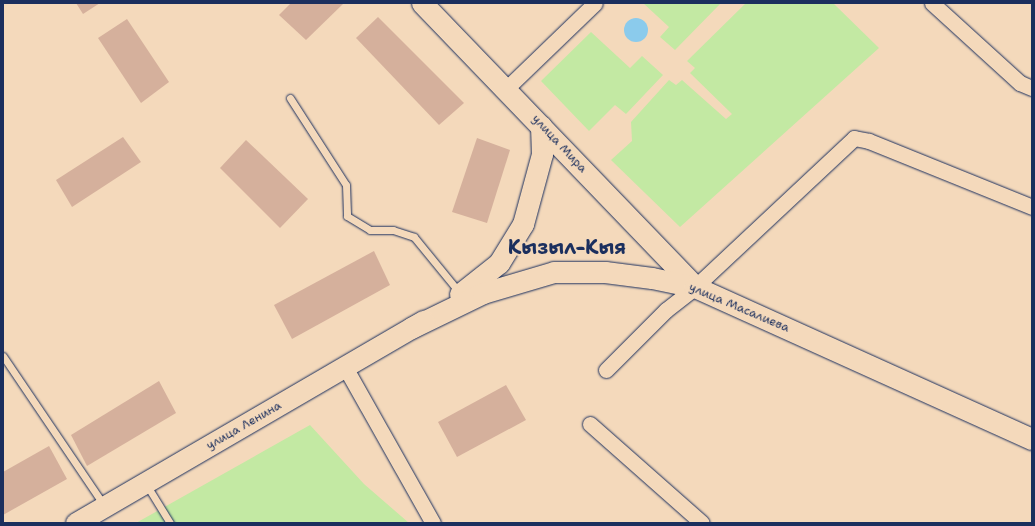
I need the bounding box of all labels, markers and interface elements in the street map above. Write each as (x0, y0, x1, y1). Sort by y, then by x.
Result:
street label: улица Мира (529, 112, 589, 176)
district label: Кызыл-Кыя (508, 235, 626, 259)
street label: улица Масалиева (687, 280, 791, 336)
street label: улица Ленина (204, 399, 284, 453)

